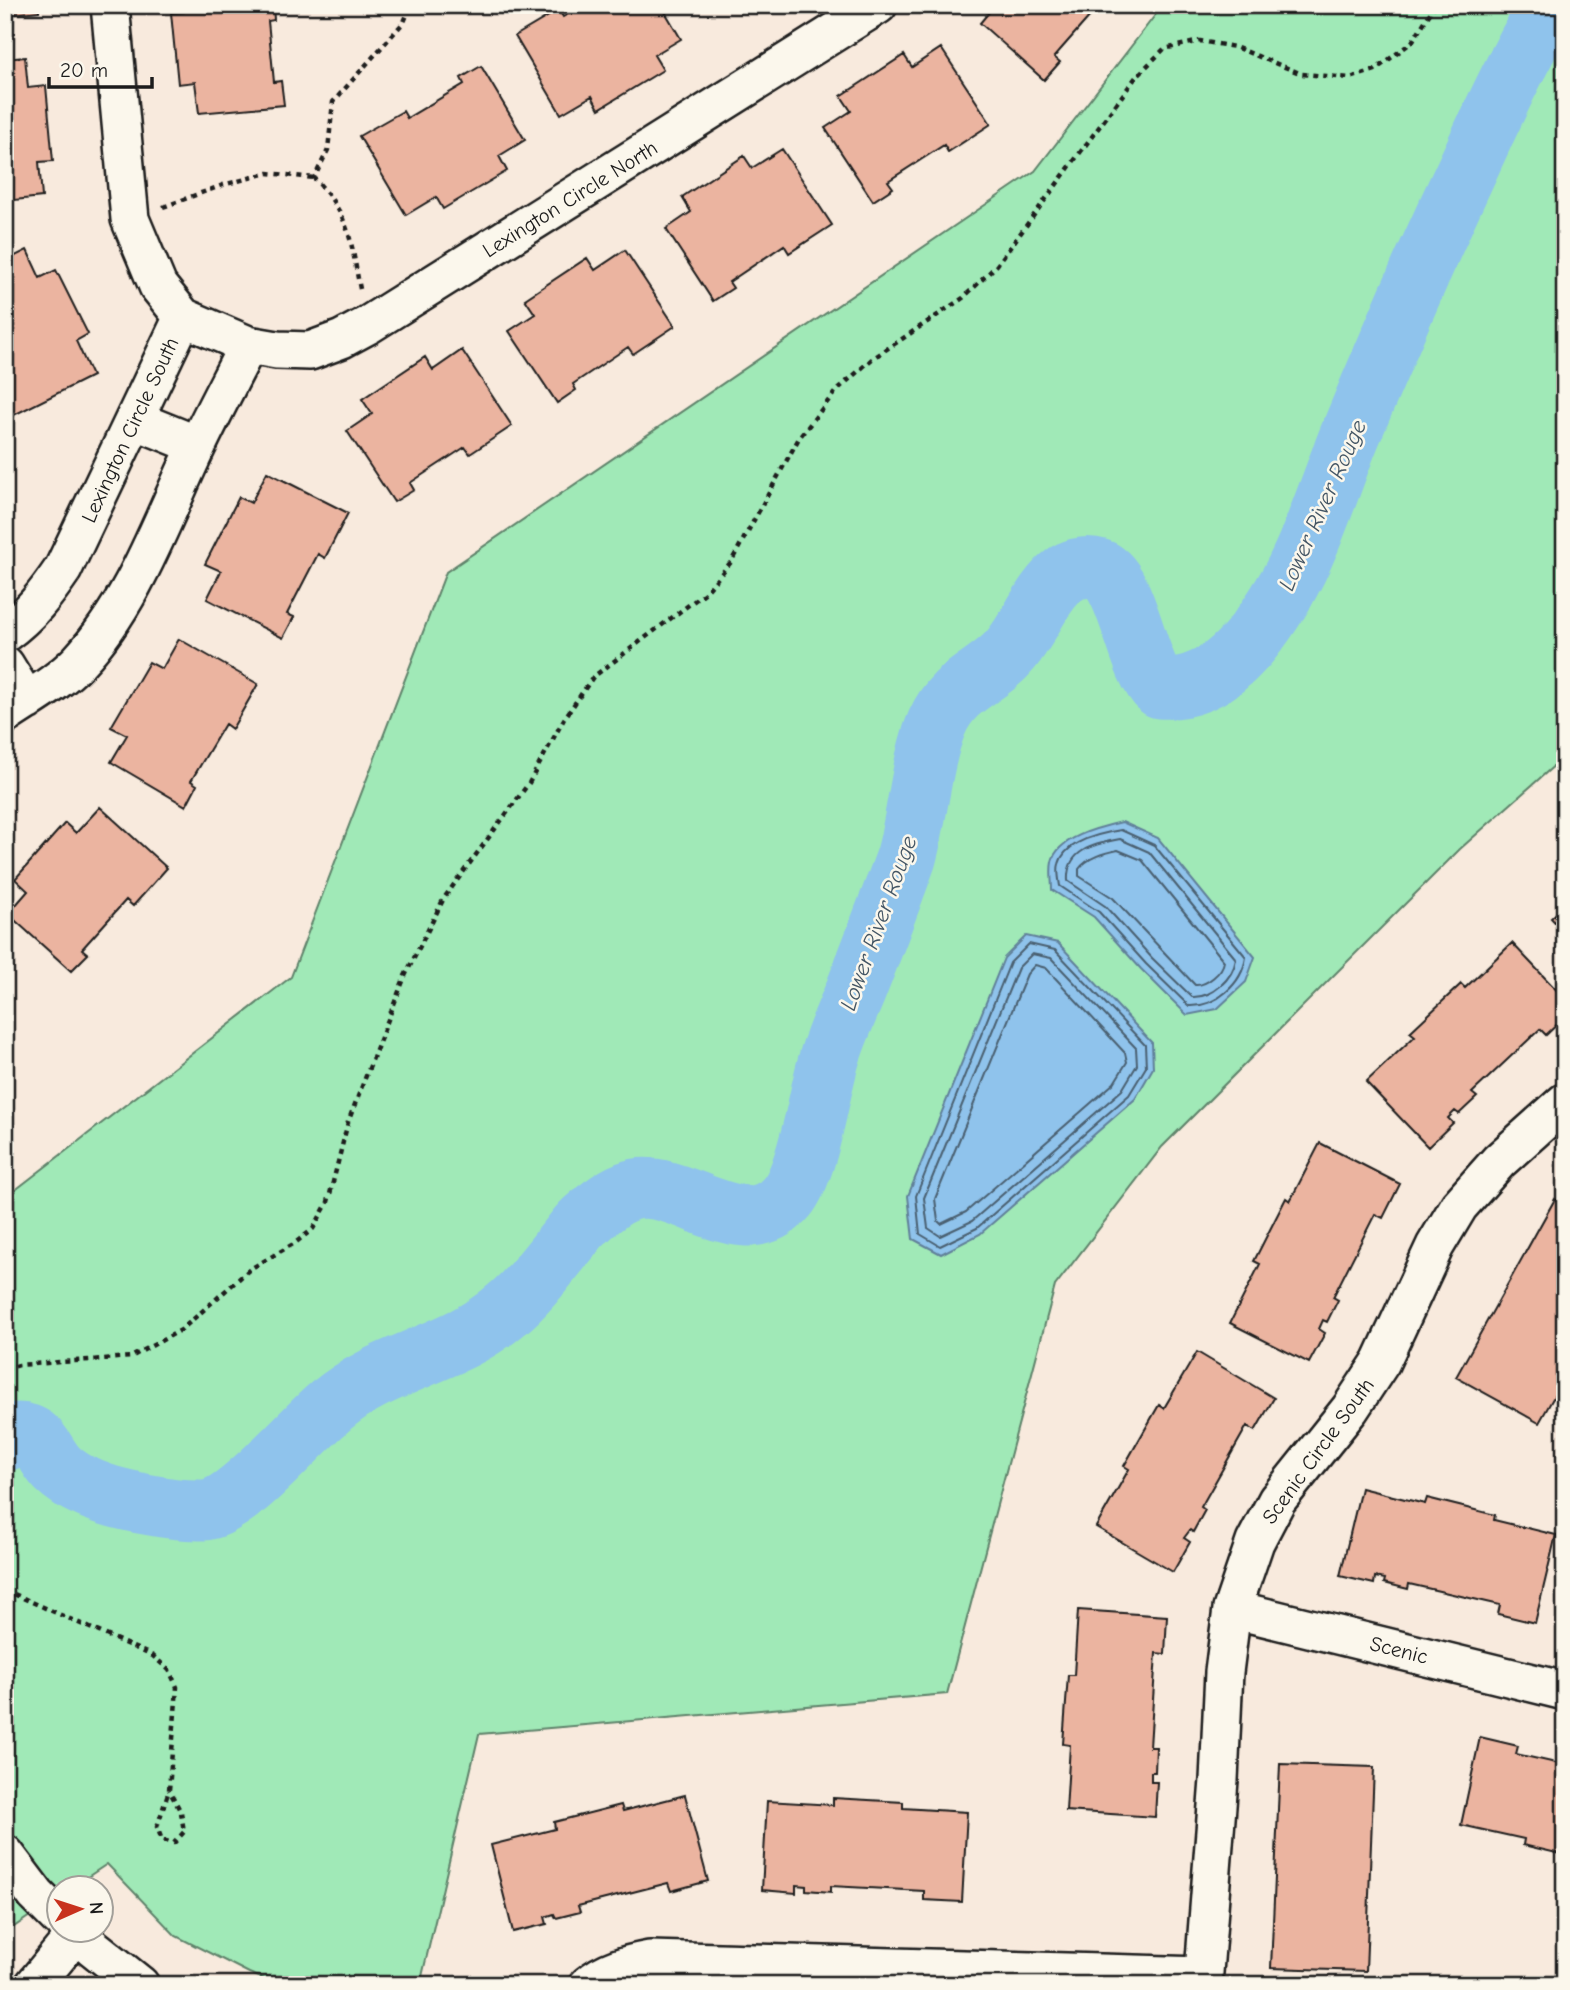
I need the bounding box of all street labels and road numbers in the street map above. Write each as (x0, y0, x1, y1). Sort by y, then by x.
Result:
street label: Lexington Circle North (478, 135, 662, 263)
street label: Lexington Circle South (77, 334, 183, 526)
street label: Scenic Circle South (1257, 1374, 1379, 1528)
street label: Scenic (1368, 1631, 1430, 1669)

